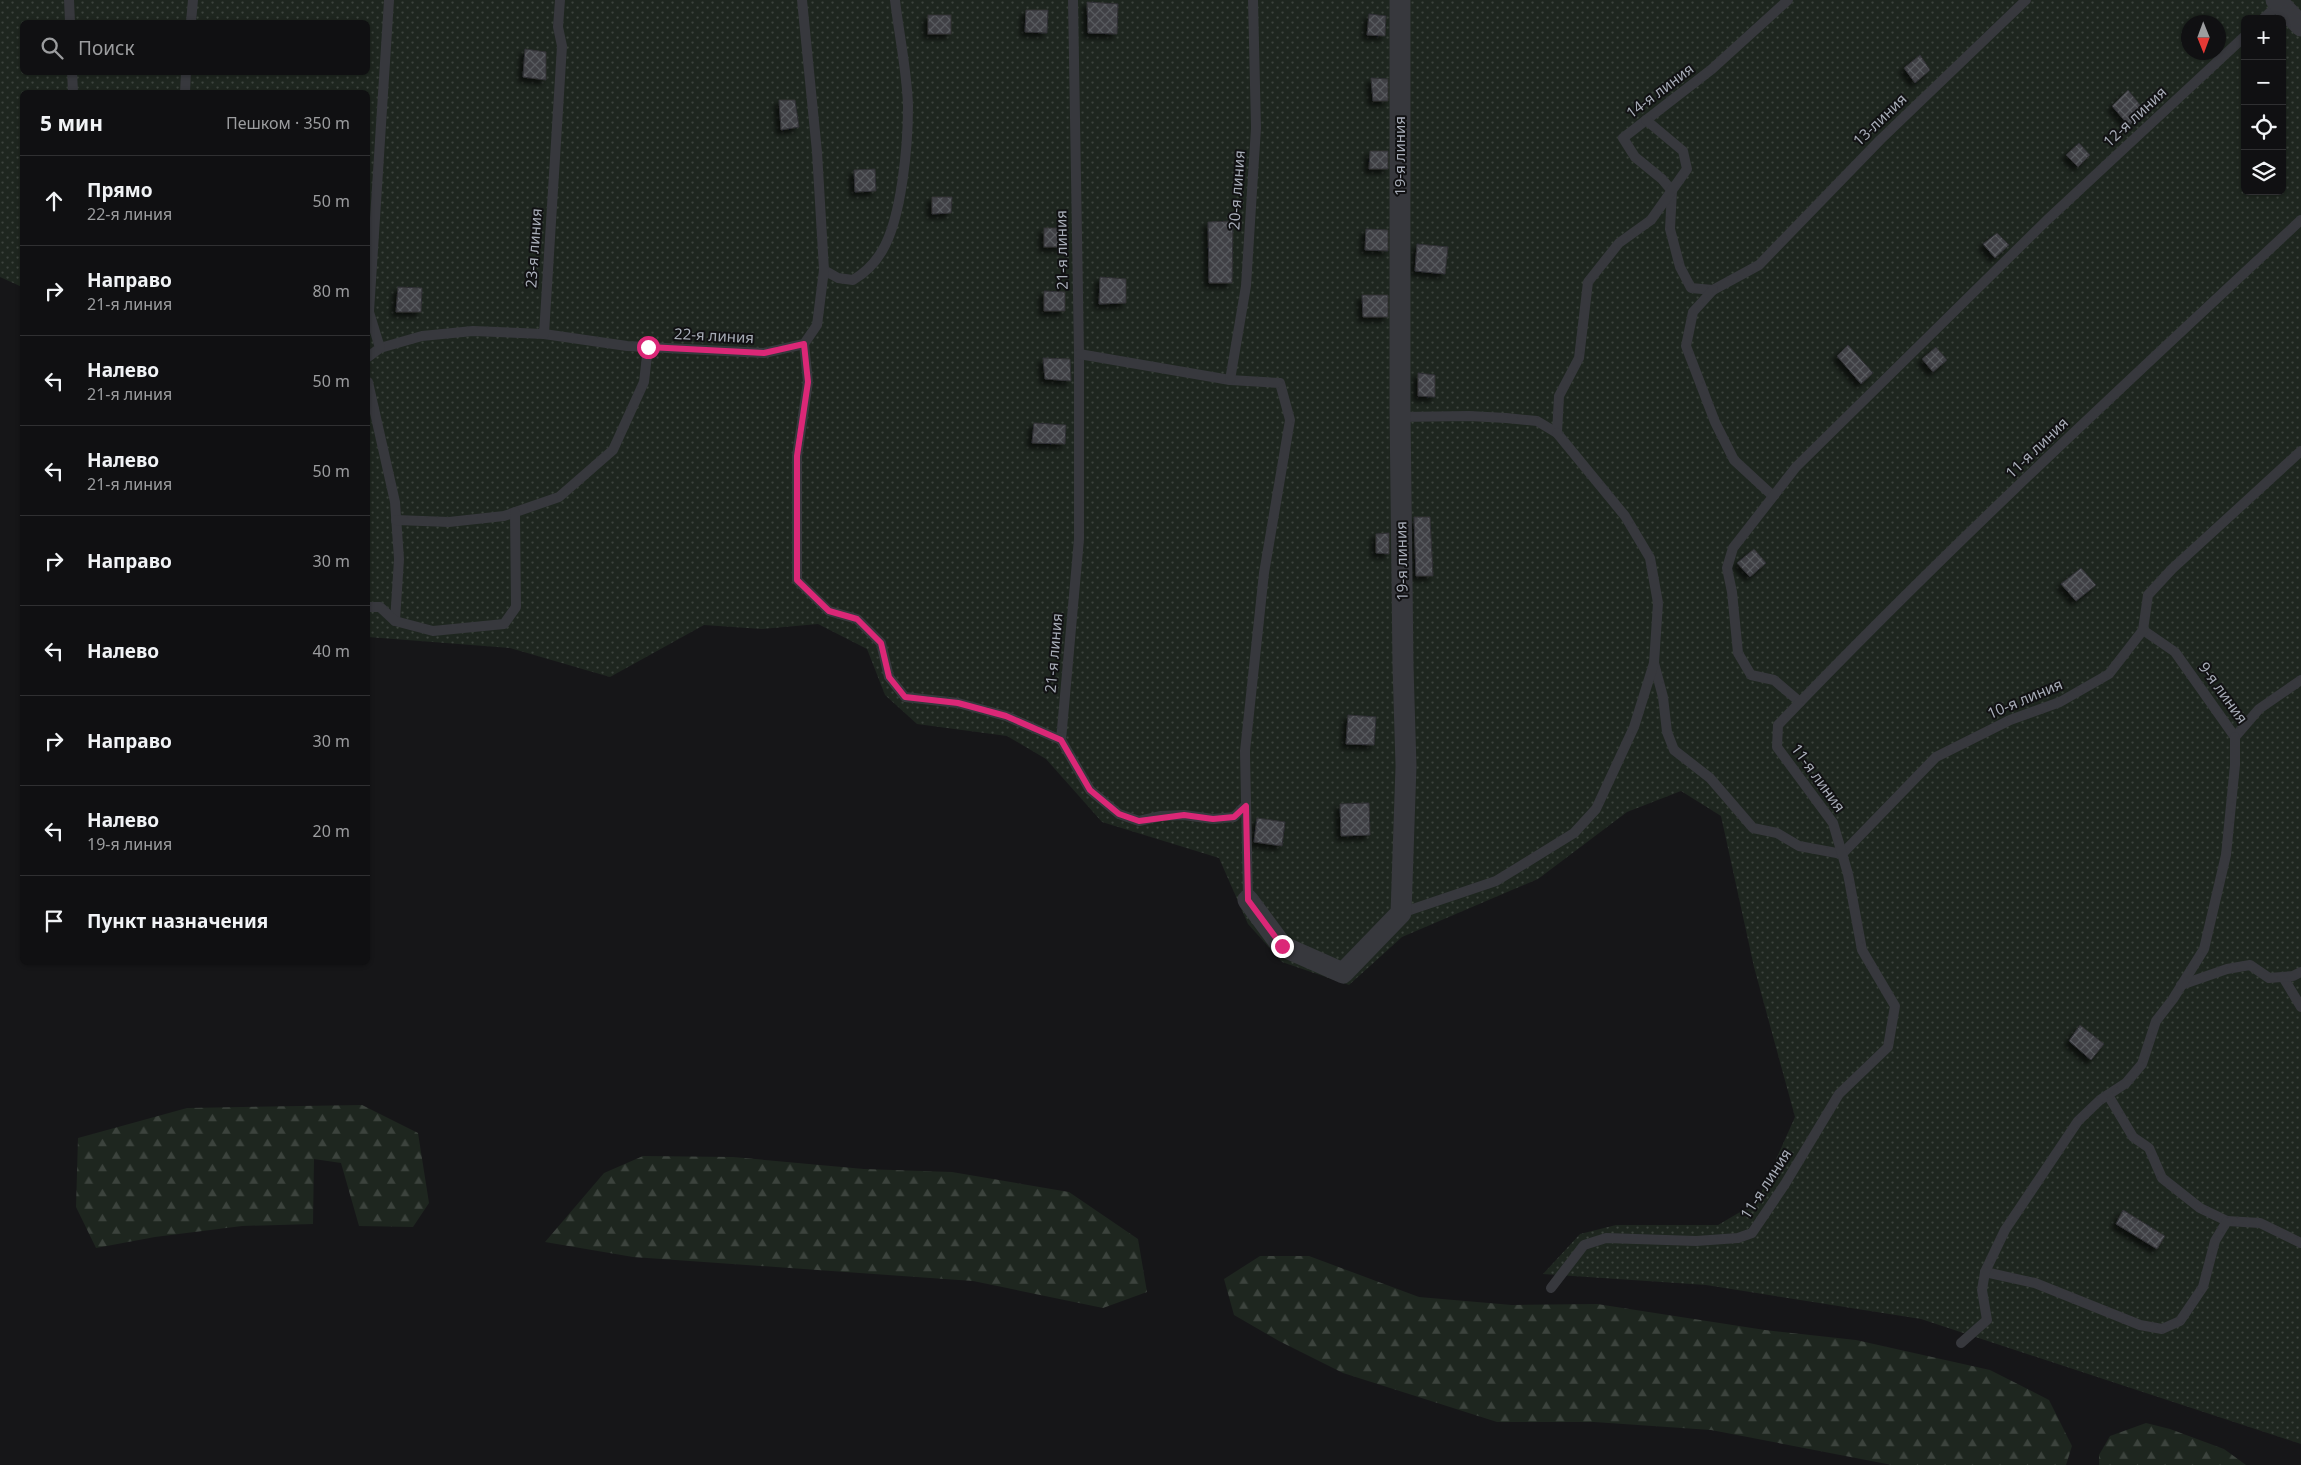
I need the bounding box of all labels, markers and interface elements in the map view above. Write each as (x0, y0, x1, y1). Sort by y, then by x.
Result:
north arrow (2181, 15, 2226, 60)
map controls (2241, 15, 2286, 195)
button: + (2241, 15, 2286, 60)
search box (20, 20, 370, 75)
icon: search (38, 34, 66, 62)
text: Поиск (78, 35, 134, 61)
street label: 14-я линия (1621, 58, 1697, 122)
button: − (2241, 60, 2286, 105)
street label: 12-я линия (2098, 82, 2170, 151)
street label: 13-линия (1848, 89, 1910, 150)
button: locate (2241, 105, 2286, 150)
text: 5 мин (40, 109, 103, 137)
text: Пешком · 350 m (226, 112, 350, 134)
street label: 19-я линия (1389, 116, 1409, 196)
street label: 20-я линия (1223, 149, 1249, 230)
button: layers (2241, 150, 2286, 195)
text: Прямо (87, 177, 153, 203)
icon: ahead (40, 187, 68, 215)
text: 50 m (313, 190, 350, 212)
text: 22-я линия (87, 203, 172, 225)
street label: 23-я линия (520, 207, 546, 288)
street label: 21-я линия (1050, 210, 1072, 290)
text: Направо (87, 267, 172, 293)
icon: right (40, 277, 68, 305)
text: 80 m (313, 280, 350, 302)
text: 21-я линия (87, 293, 172, 315)
street label: 22-я линия (674, 323, 754, 347)
route start (637, 336, 660, 359)
text: Налево (87, 357, 159, 383)
icon: left (40, 367, 68, 395)
text: 50 m (313, 370, 350, 392)
text: 21-я линия (87, 383, 172, 405)
street label: 11-я линия (2001, 412, 2072, 482)
text: Налево (87, 447, 159, 473)
icon: left (40, 457, 68, 485)
text: 50 m (313, 460, 350, 482)
text: 21-я линия (87, 473, 172, 495)
street label: 19-я линия (1390, 521, 1412, 601)
icon: right (40, 547, 68, 575)
text: Направо (87, 548, 172, 574)
text: 30 m (313, 550, 350, 572)
street label: 21-я линия (1040, 612, 1066, 694)
icon: left (40, 637, 68, 665)
text: Налево (87, 638, 159, 664)
text: 40 m (313, 640, 350, 662)
street label: 9-я линия (2195, 658, 2253, 727)
street label: 10-я линия (1984, 673, 2065, 723)
icon: right (40, 727, 68, 755)
text: Направо (87, 728, 172, 754)
text: 30 m (313, 730, 350, 752)
street label: 11-я линия (1787, 739, 1850, 816)
text: Налево (87, 807, 159, 833)
icon: left (40, 817, 68, 845)
text: 20 m (313, 820, 350, 842)
text: 19-я линия (87, 833, 172, 855)
icon: arrive (40, 907, 68, 935)
text: Пункт назначения (87, 908, 268, 934)
route end (1271, 935, 1294, 958)
street label: 11-я линия (1735, 1145, 1795, 1222)

